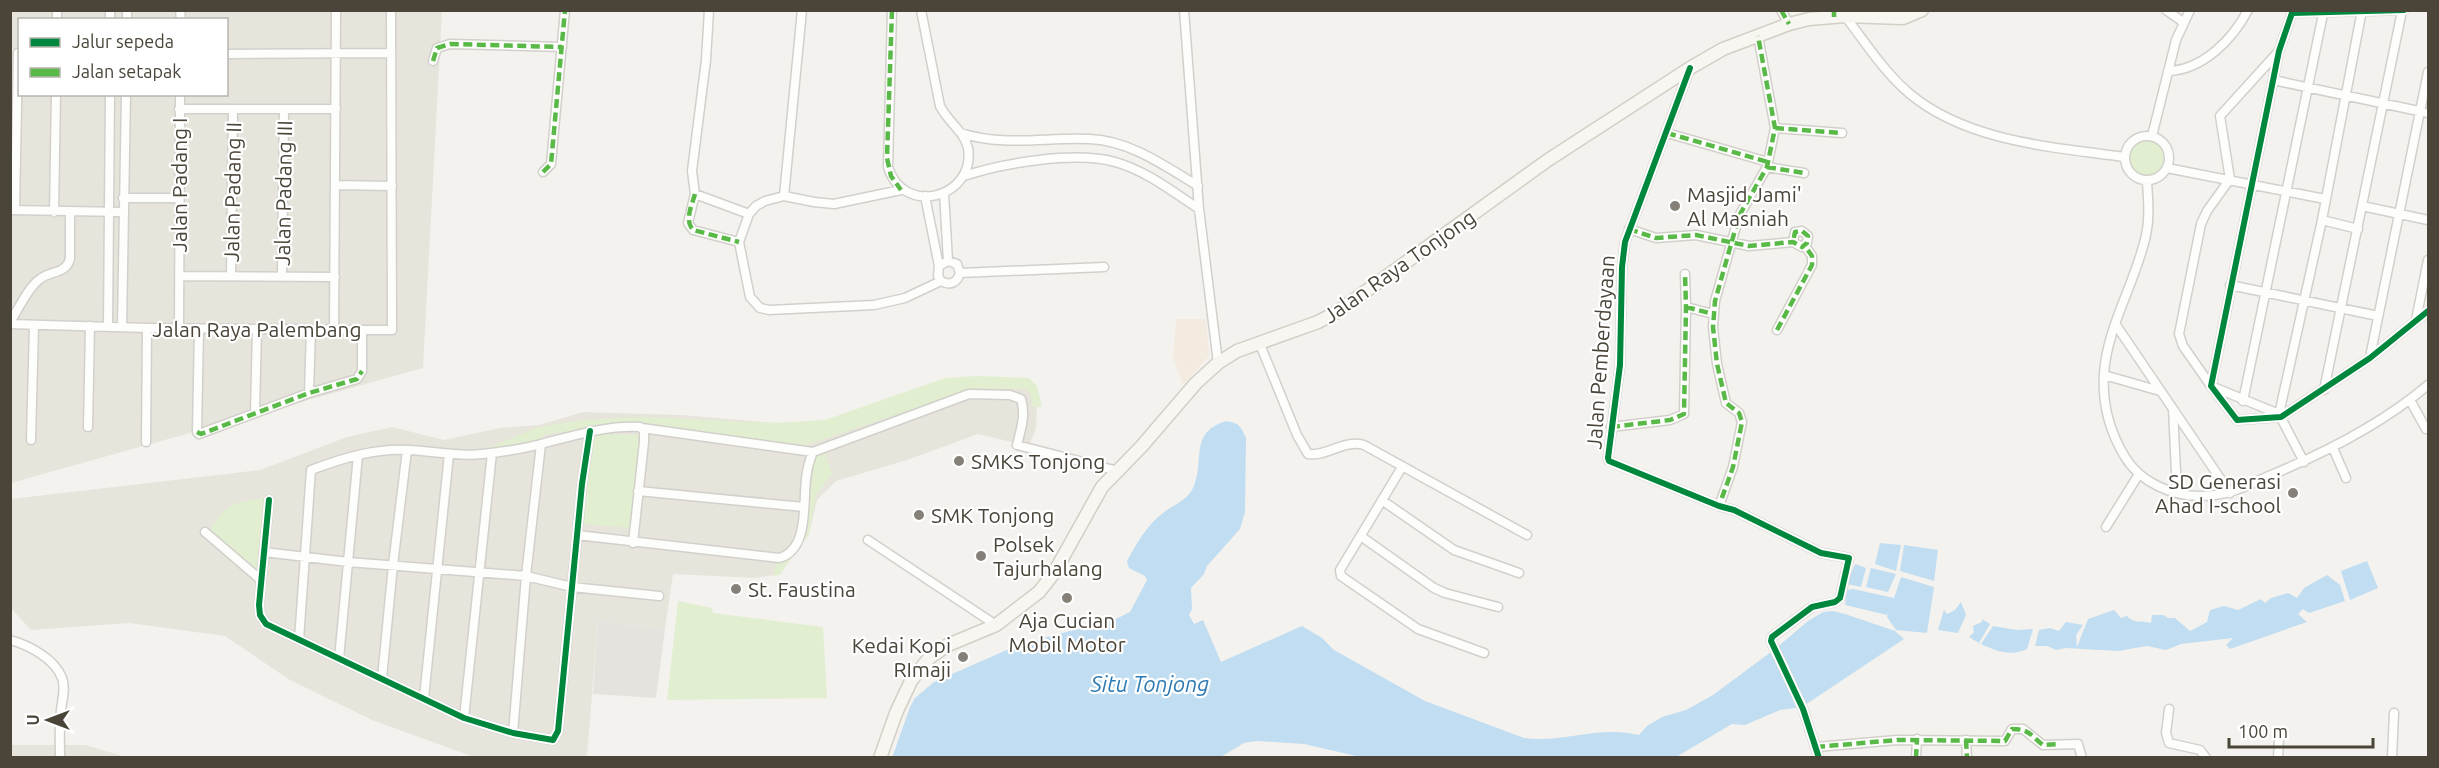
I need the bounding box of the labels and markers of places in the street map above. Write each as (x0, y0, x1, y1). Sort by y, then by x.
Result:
place label: Masjid Jami' Al Masniah (1687, 182, 1802, 230)
marker: Masjid Jami' Al Masniah (1668, 199, 1682, 213)
place label: SMKS Tonjong (971, 449, 1105, 473)
marker: SMKS Tonjong (952, 454, 966, 468)
place label: SD Generasi Ahad I-school (2155, 469, 2281, 517)
marker: SD Generasi Ahad I-school (2286, 486, 2300, 500)
place label: SMK Tonjong (931, 503, 1054, 527)
marker: SMK Tonjong (912, 508, 926, 522)
place label: Polsek Tajurhalang (993, 532, 1103, 580)
marker: Polsek Tajurhalang (974, 549, 988, 563)
place label: St. Faustina (748, 577, 856, 601)
marker: St. Faustina (729, 582, 743, 596)
marker: Aja Cucian Mobil Motor (1060, 591, 1074, 605)
place label: Aja Cucian Mobil Motor (1008, 608, 1126, 656)
place label: Kedai Kopi RImaji (852, 633, 951, 681)
marker: Kedai Kopi RImaji (956, 650, 970, 664)

